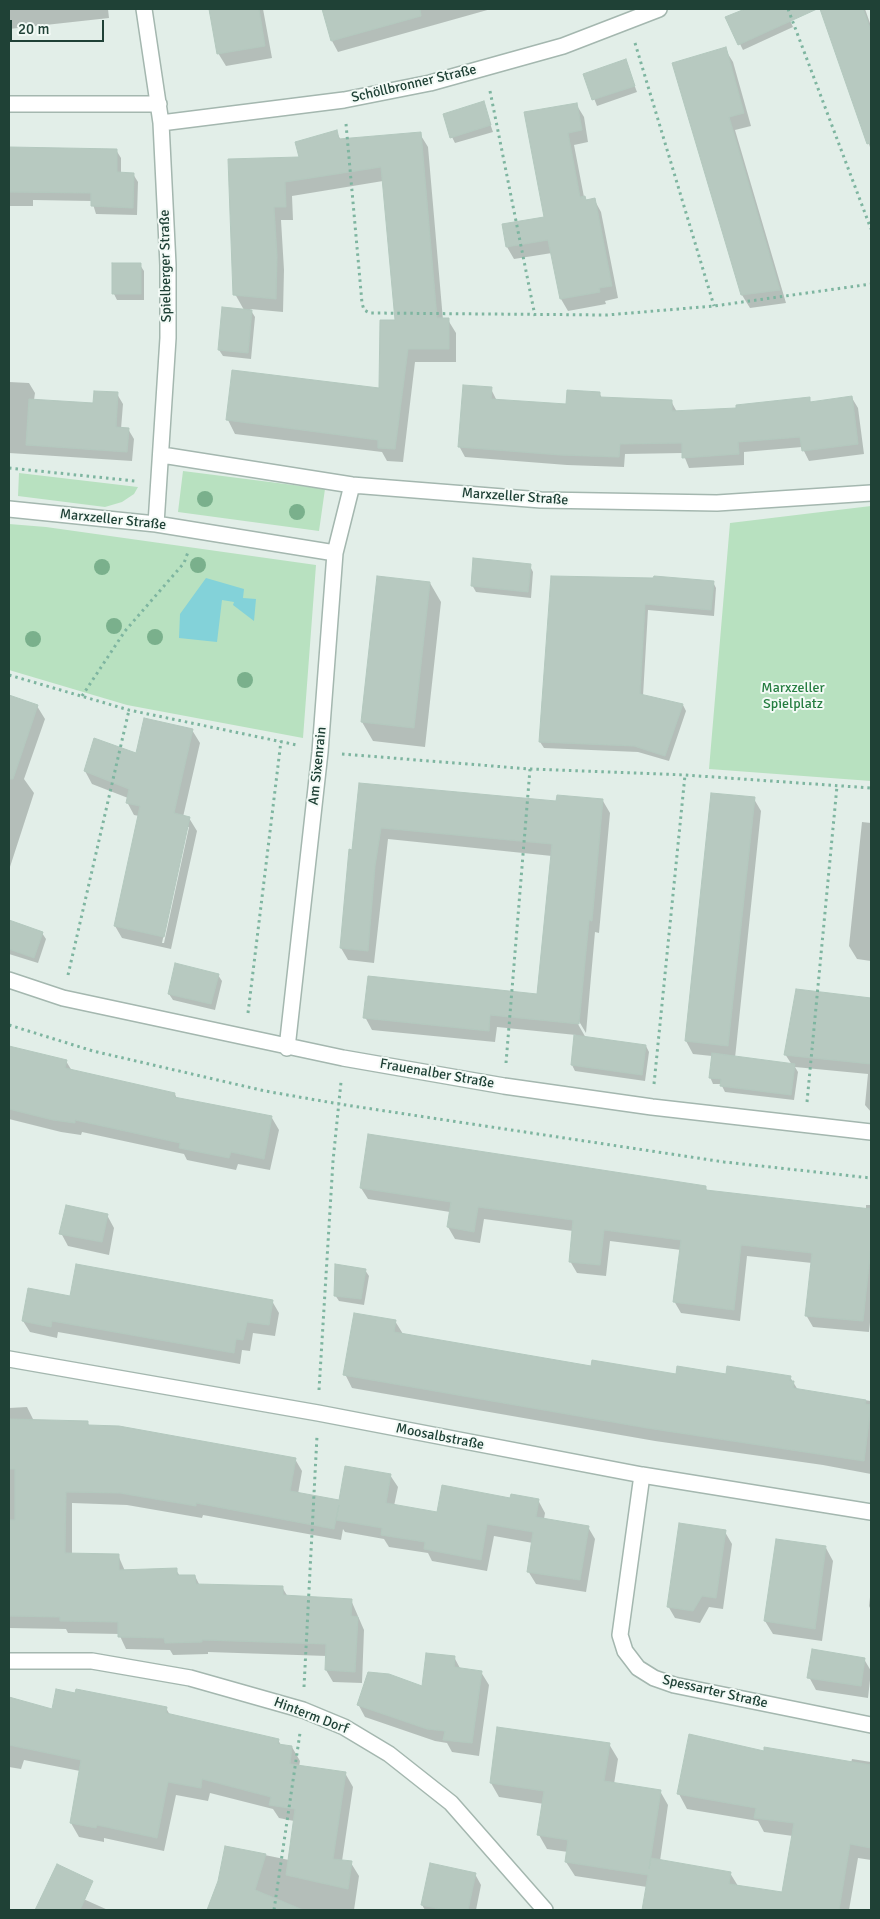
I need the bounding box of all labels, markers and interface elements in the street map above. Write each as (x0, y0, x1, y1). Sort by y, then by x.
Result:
scale bar (12, 10, 106, 42)
text: 20 m (18, 20, 49, 38)
street label: Schöllbronner Straße (350, 61, 478, 107)
street label: Spielberger Straße (157, 209, 175, 323)
street label: Marxzeller Straße (461, 485, 569, 509)
street label: Marxzeller Straße (59, 506, 167, 534)
park label: Marxzeller Spielplatz (761, 680, 825, 712)
street label: Am Sixenrain (306, 726, 330, 806)
street label: Frauenalber Straße (379, 1056, 495, 1092)
street label: Moosalbstraße (394, 1420, 486, 1454)
street label: Spessarter Straße (661, 1672, 769, 1712)
street label: Hinterm Dorf (271, 1694, 351, 1738)

